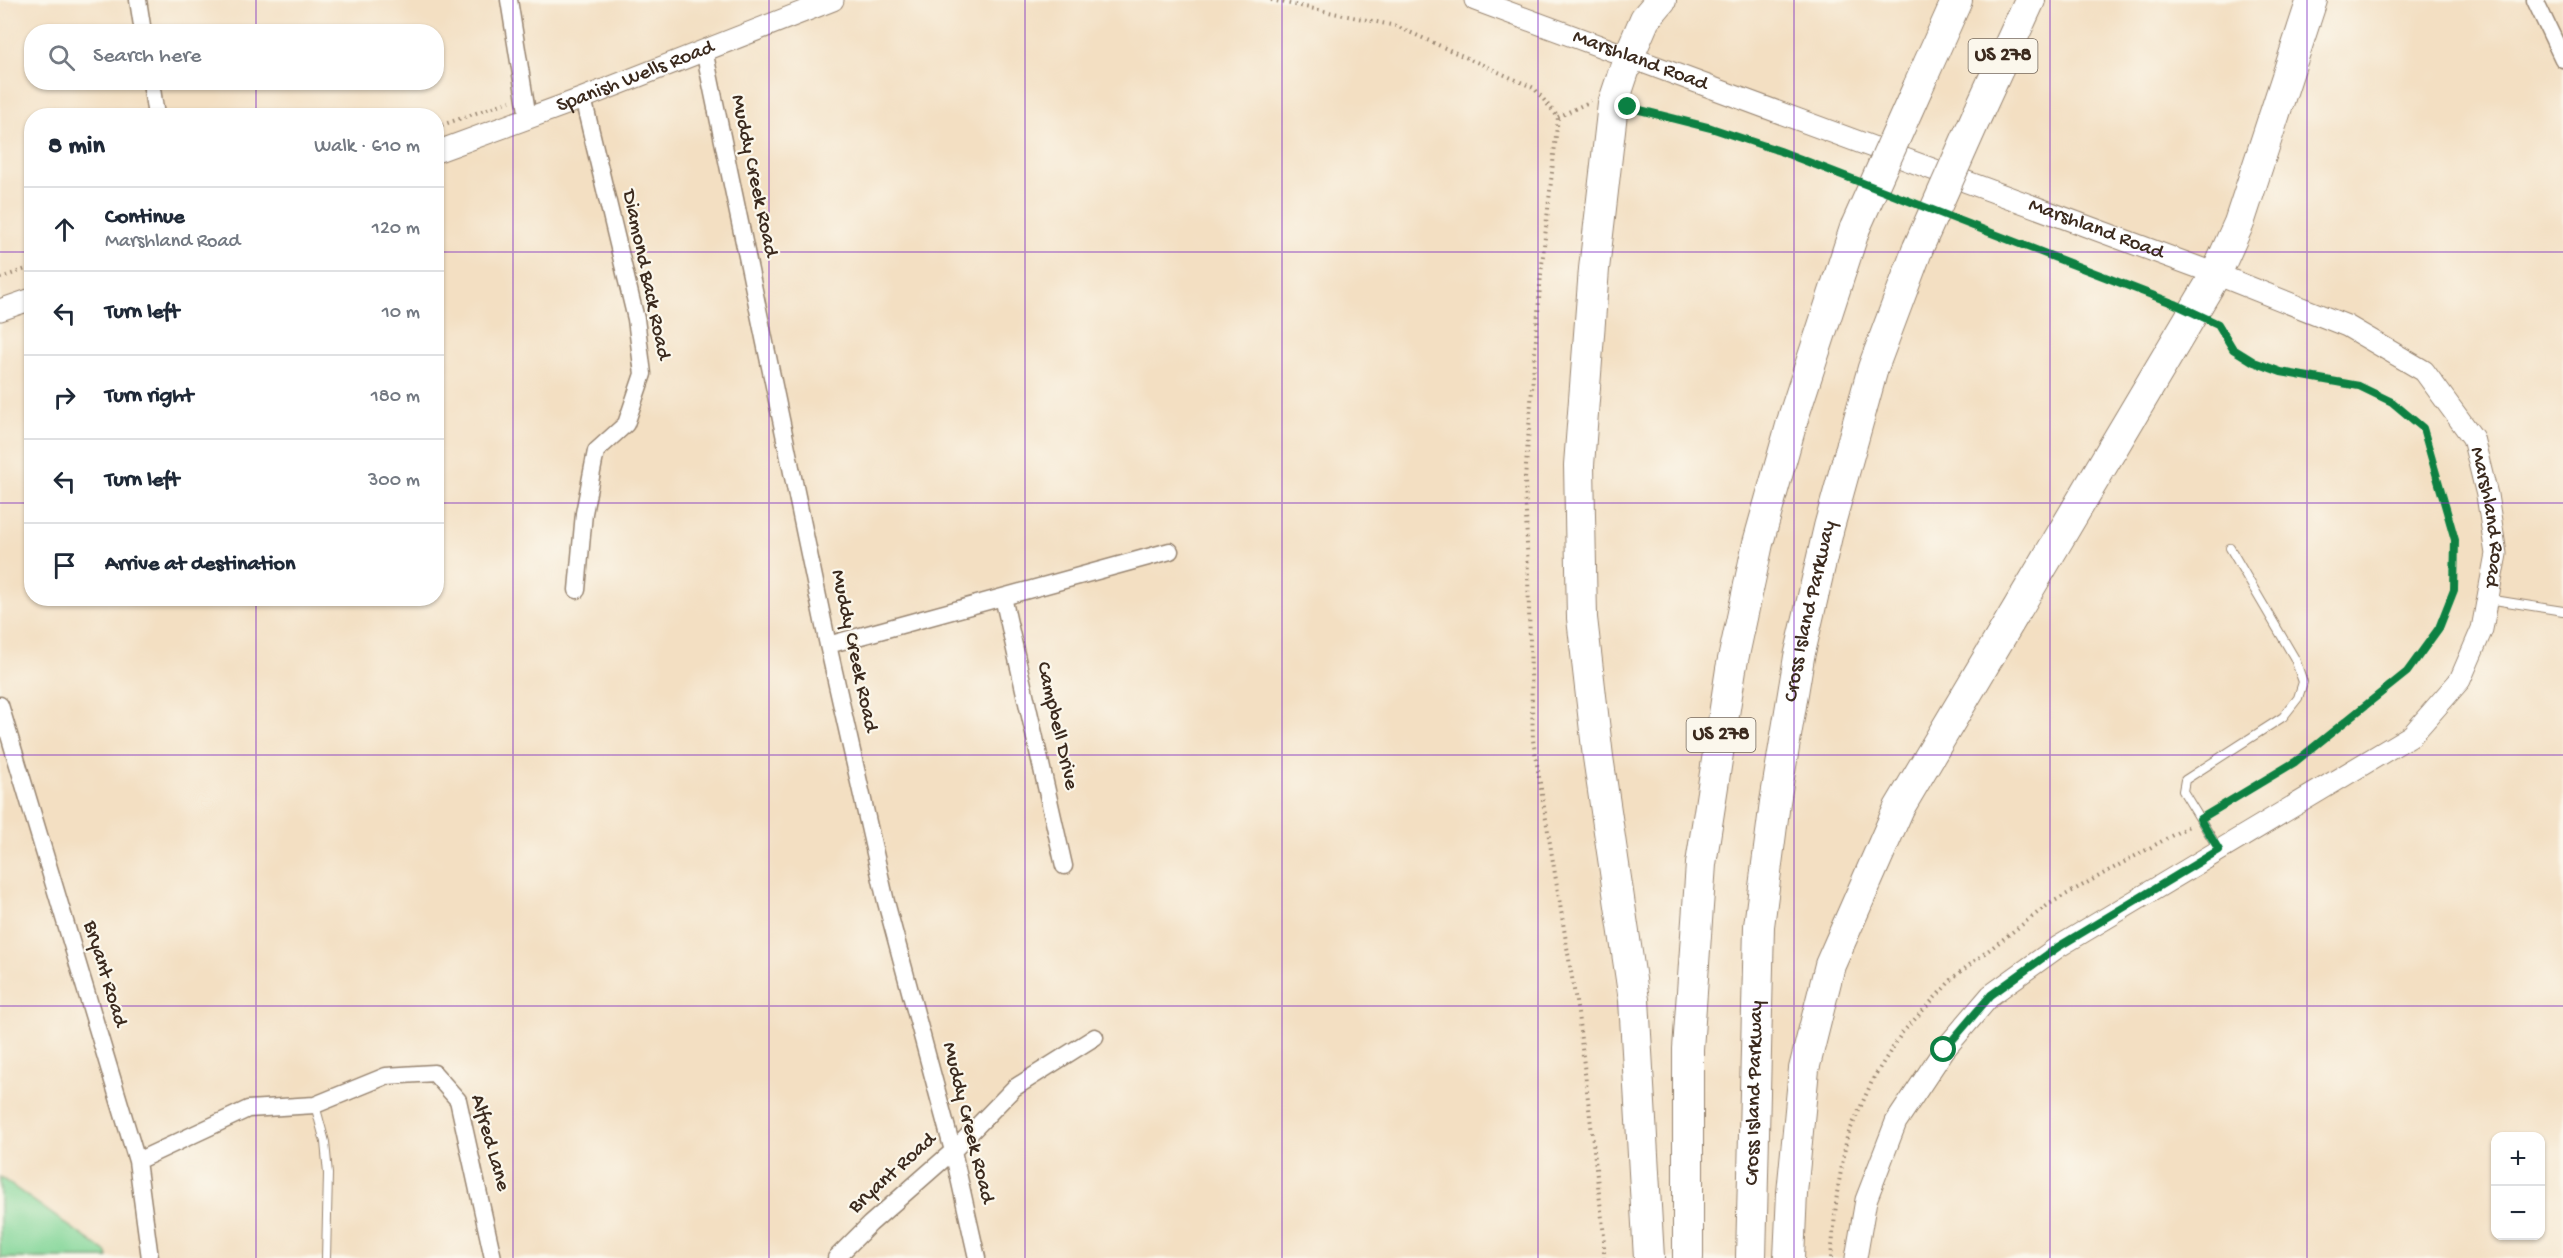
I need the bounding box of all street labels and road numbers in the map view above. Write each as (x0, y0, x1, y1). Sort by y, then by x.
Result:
street label: Marshland Road (1569, 25, 1713, 98)
street label: Spanish Wells Road (553, 35, 719, 119)
road number: US 278 (1968, 39, 2038, 73)
street label: Muddy Creek Road (724, 93, 783, 261)
street label: Diamond Back Road (614, 186, 676, 364)
street label: Marshland Road (2025, 193, 2169, 267)
street label: Marshland Road (2463, 444, 2509, 591)
street label: Cross Island Parkway (1779, 518, 1843, 704)
street label: Muddy Creek Road (824, 568, 883, 736)
street label: Campbell Drive (1029, 660, 1083, 793)
road number: US 278 (1686, 718, 1756, 752)
street label: Bryant Road (76, 917, 132, 1032)
street label: Cross Island Parkway (1740, 1000, 1770, 1186)
street label: Muddy Creek Road (935, 1040, 1000, 1208)
street label: Alfred Lane (463, 1092, 515, 1195)
street label: Bryant Road (843, 1127, 943, 1221)

